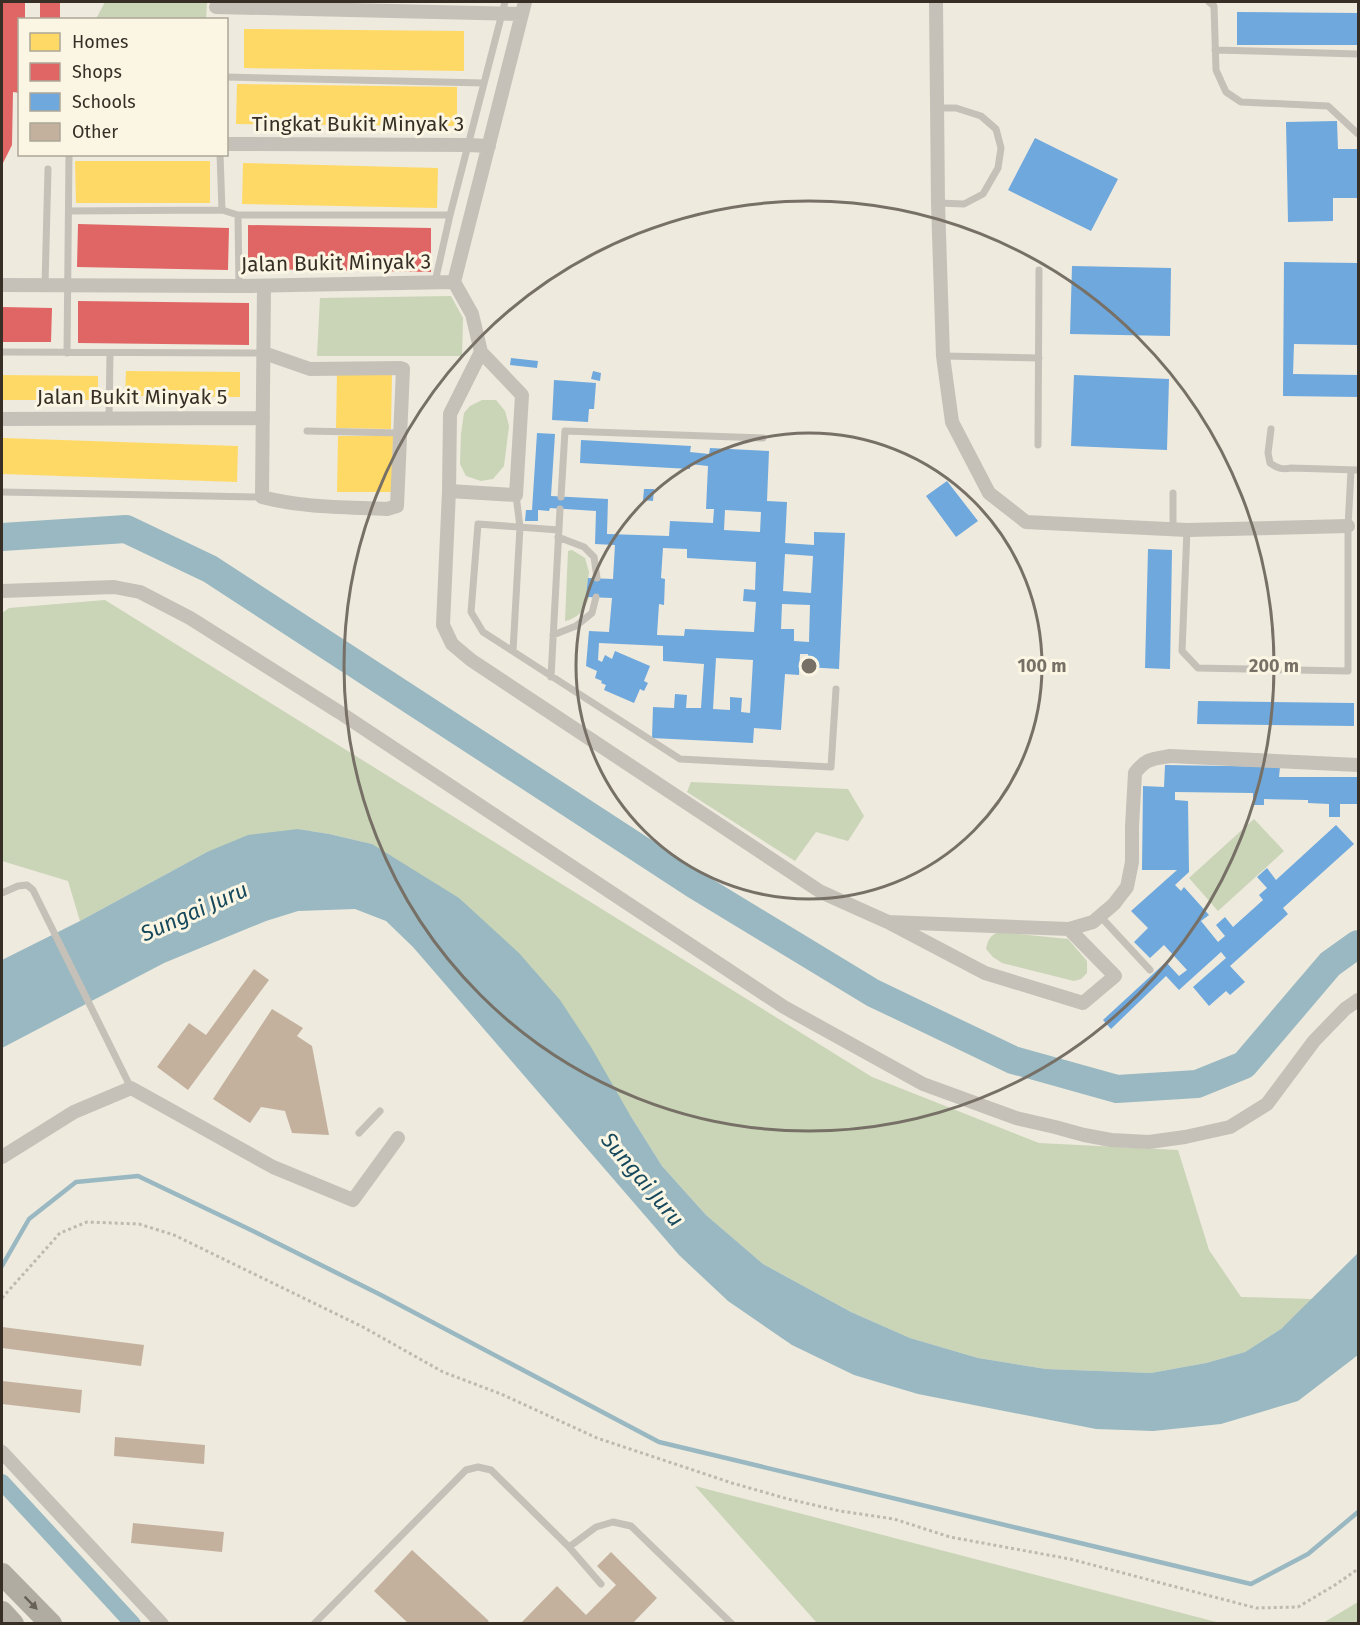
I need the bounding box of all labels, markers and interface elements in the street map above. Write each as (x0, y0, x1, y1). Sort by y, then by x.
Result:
legend (18, 18, 228, 156)
text: Homes (72, 31, 128, 53)
text: Shops (72, 61, 122, 83)
text: Schools (72, 91, 136, 113)
street label: Tingkat Bukit Minyak 3 (252, 111, 464, 137)
text: Other (72, 121, 118, 143)
street label: Jalan Bukit Minyak 3 (241, 248, 431, 278)
street label: Jalan Bukit Minyak 5 (37, 384, 227, 410)
text: 100 m (1018, 655, 1066, 677)
text: 200 m (1249, 655, 1299, 677)
centre of rings (799, 656, 819, 676)
water label: Sungai Juru (135, 876, 252, 948)
water label: Sungai Juru (595, 1126, 690, 1232)
one-way arrow (24, 1596, 38, 1611)

